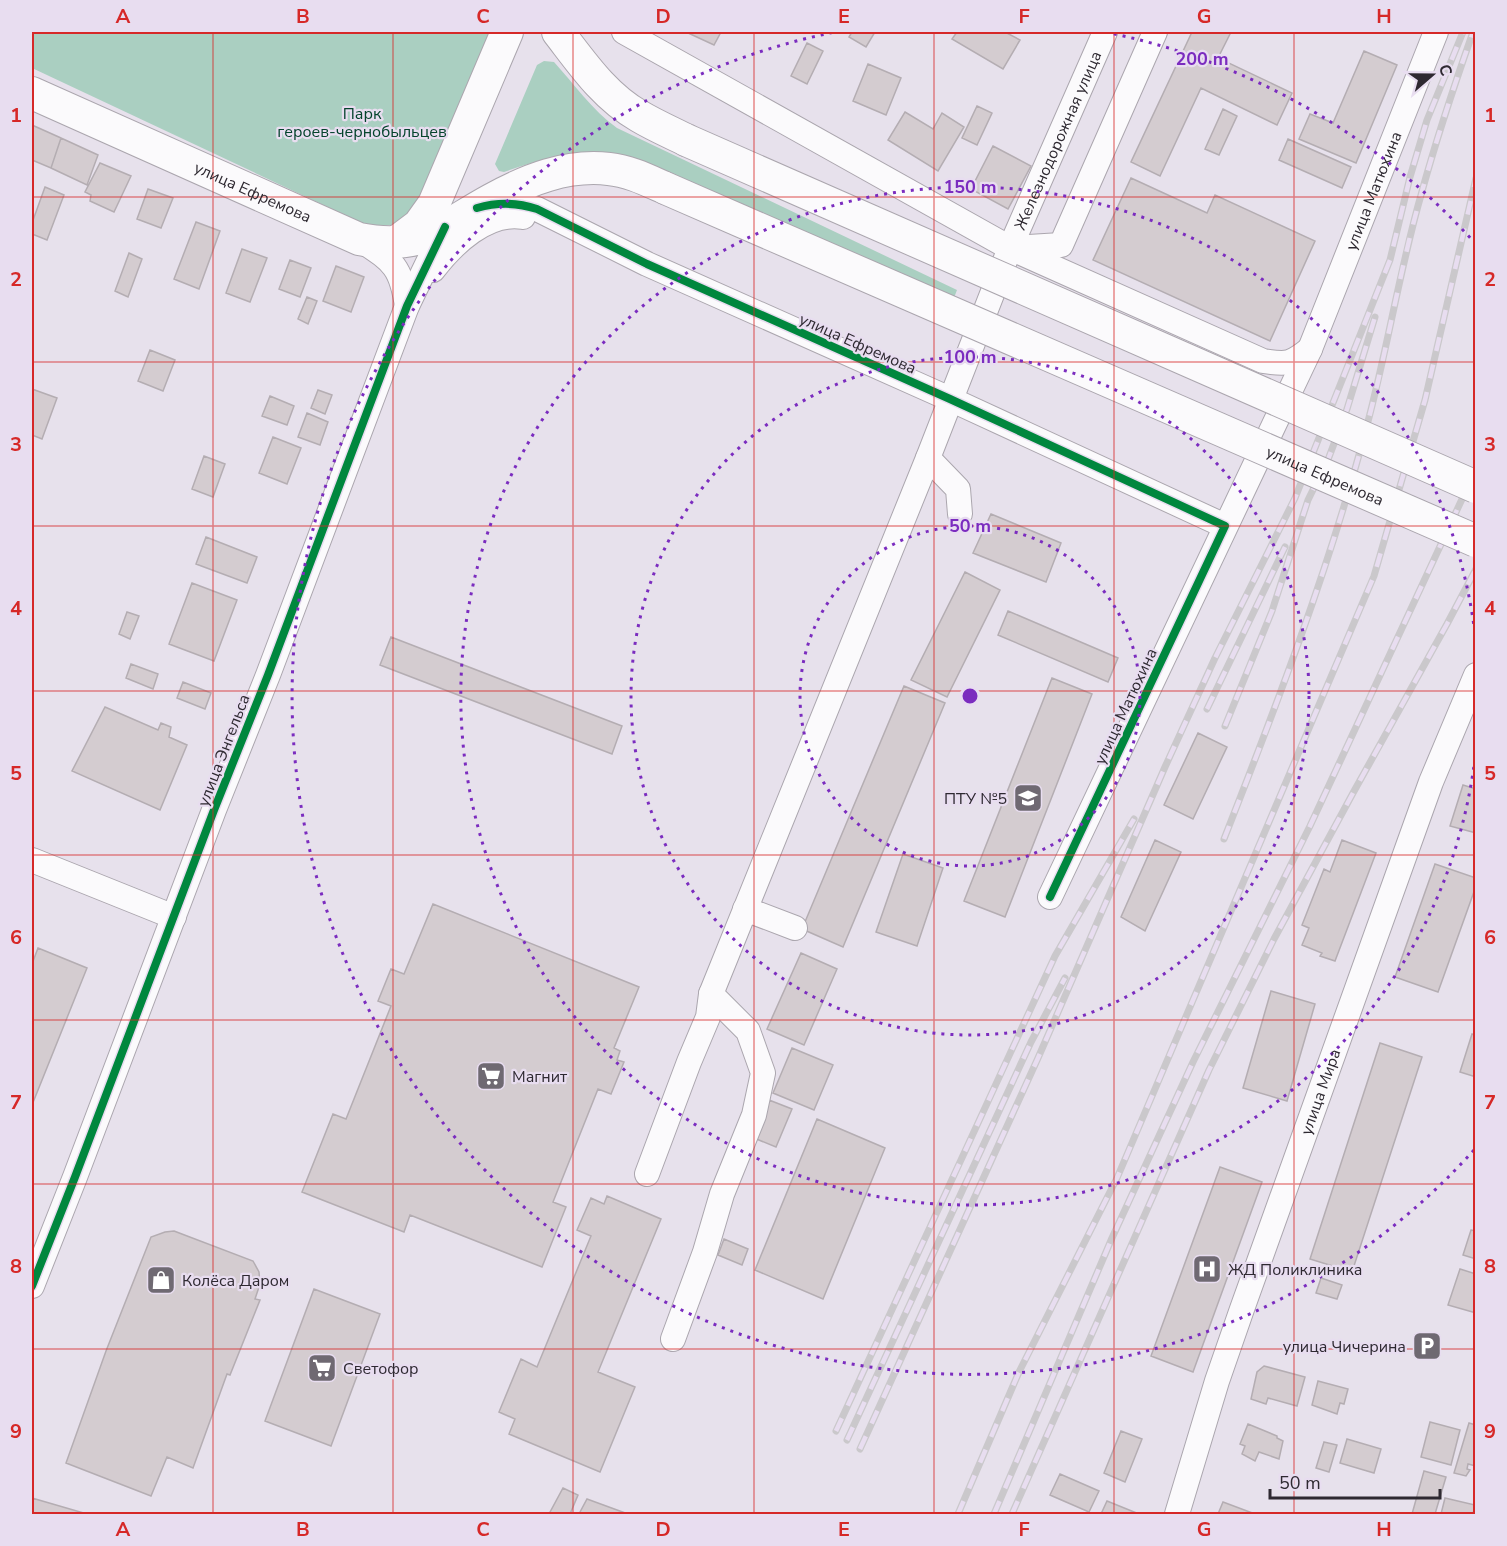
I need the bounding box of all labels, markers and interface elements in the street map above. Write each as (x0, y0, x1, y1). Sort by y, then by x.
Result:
text: A (116, 3, 131, 30)
text: B (296, 3, 310, 30)
text: C (476, 3, 490, 30)
text: D (655, 3, 671, 30)
text: E (838, 3, 850, 30)
text: F (1018, 3, 1030, 30)
text: G (1197, 3, 1211, 30)
text: H (1376, 3, 1392, 30)
north arrow (1402, 45, 1462, 105)
text: 200 m (1175, 47, 1229, 71)
street label: Железнодорожная улица (1009, 48, 1107, 234)
text: С (1433, 61, 1457, 79)
text: 1 (10, 102, 22, 129)
text: 1 (1484, 102, 1496, 129)
park label: Парк героев-чернобыльцев (277, 103, 447, 143)
street label: улица Матюхина (1340, 128, 1407, 254)
street label: улица Ефремова (191, 157, 315, 228)
text: 150 m (943, 175, 997, 199)
text: 2 (10, 266, 22, 293)
text: 2 (1484, 266, 1496, 293)
street label: улица Ефремова (796, 308, 920, 380)
text: 100 m (943, 345, 997, 369)
text: 3 (10, 431, 22, 458)
text: 3 (1484, 431, 1496, 458)
street label: улица Ефремова (1263, 441, 1387, 512)
text: 50 m (949, 514, 991, 538)
text: 4 (10, 595, 22, 622)
text: 4 (1484, 595, 1496, 622)
street label: улица Матюхина (1089, 645, 1163, 768)
centre of rings (960, 686, 980, 706)
street label: улица Энгельса (192, 691, 255, 810)
text: 5 (10, 760, 22, 787)
text: 5 (1484, 760, 1496, 787)
school or university icon: ПТУ №5 (1012, 782, 1044, 814)
place label: ПТУ №5 (944, 788, 1007, 810)
text: 6 (10, 924, 22, 951)
text: 6 (1484, 924, 1496, 951)
street label: улица Мира (1295, 1046, 1346, 1138)
supermarket icon: Магнит (475, 1060, 507, 1092)
place label: Магнит (512, 1066, 568, 1088)
text: 7 (10, 1089, 22, 1116)
text: 7 (1484, 1089, 1496, 1116)
text: 8 (10, 1253, 22, 1280)
hospital icon: ЖД Поликлиника (1191, 1253, 1223, 1285)
text: 8 (1484, 1253, 1496, 1280)
place label: ЖД Поликлиника (1228, 1259, 1362, 1281)
shop icon: Колёса Даром (145, 1264, 177, 1296)
place label: Колёса Даром (182, 1270, 289, 1292)
parking icon: улица Чичерина (1411, 1330, 1443, 1362)
place label: улица Чичерина (1283, 1336, 1406, 1358)
supermarket icon: Светофор (306, 1352, 338, 1384)
place label: Светофор (343, 1358, 419, 1380)
text: 9 (10, 1418, 22, 1445)
text: 9 (1484, 1418, 1496, 1445)
scale bar (1270, 1462, 1440, 1500)
text: 50 m (1279, 1471, 1321, 1495)
text: A (116, 1516, 131, 1543)
text: B (296, 1516, 310, 1543)
text: C (476, 1516, 490, 1543)
text: D (655, 1516, 671, 1543)
text: E (838, 1516, 850, 1543)
text: F (1018, 1516, 1030, 1543)
text: G (1197, 1516, 1211, 1543)
text: H (1376, 1516, 1392, 1543)

